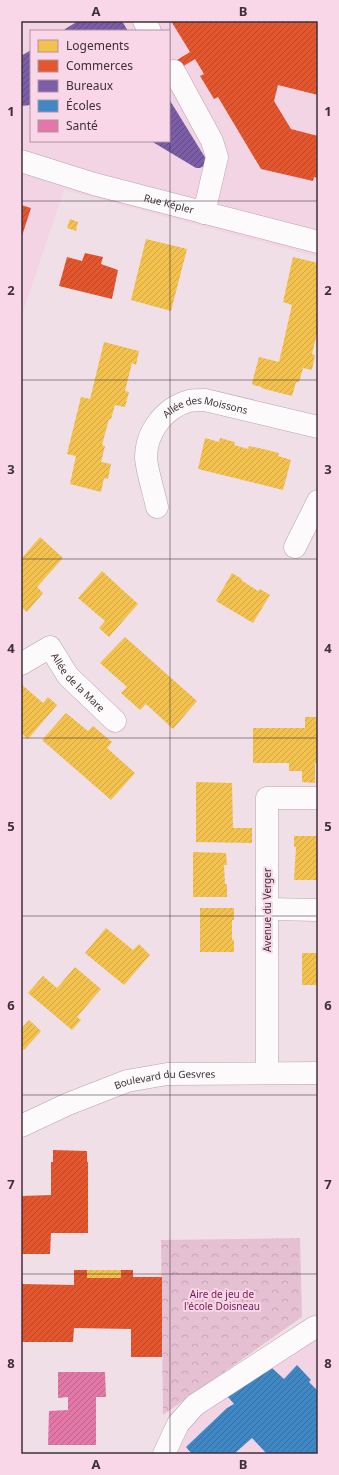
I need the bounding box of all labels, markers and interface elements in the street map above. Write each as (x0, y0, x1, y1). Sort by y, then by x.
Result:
text: A (92, 2, 101, 20)
text: B (239, 2, 247, 20)
legend (30, 30, 170, 142)
text: Logements (66, 37, 129, 54)
text: Commerces (66, 57, 133, 74)
text: Bureaux (66, 77, 114, 94)
text: Écoles (66, 97, 102, 114)
text: 1 (7, 102, 15, 120)
text: 1 (324, 102, 332, 120)
text: Santé (66, 117, 98, 134)
street label: Rue Képler (143, 190, 195, 217)
text: 2 (7, 281, 15, 299)
text: 2 (324, 281, 332, 299)
street label: Allée des Moissons (159, 393, 249, 421)
text: 3 (7, 460, 15, 478)
text: 3 (324, 460, 332, 478)
text: 4 (7, 639, 15, 657)
text: 4 (324, 639, 332, 657)
street label: Allée de la Mare (48, 650, 108, 715)
text: 5 (7, 817, 15, 835)
text: 5 (324, 817, 332, 835)
street label: Avenue du Verger (260, 868, 274, 952)
text: 6 (7, 996, 15, 1014)
text: 6 (324, 996, 332, 1014)
street label: Boulevard du Gesvres (112, 1067, 216, 1092)
text: 7 (7, 1175, 15, 1193)
text: 7 (324, 1175, 332, 1193)
park label: Aire de jeu de l'école Doisneau (184, 1287, 260, 1313)
text: 8 (7, 1354, 15, 1372)
text: 8 (324, 1354, 332, 1372)
text: A (92, 1455, 101, 1473)
text: B (239, 1455, 247, 1473)

